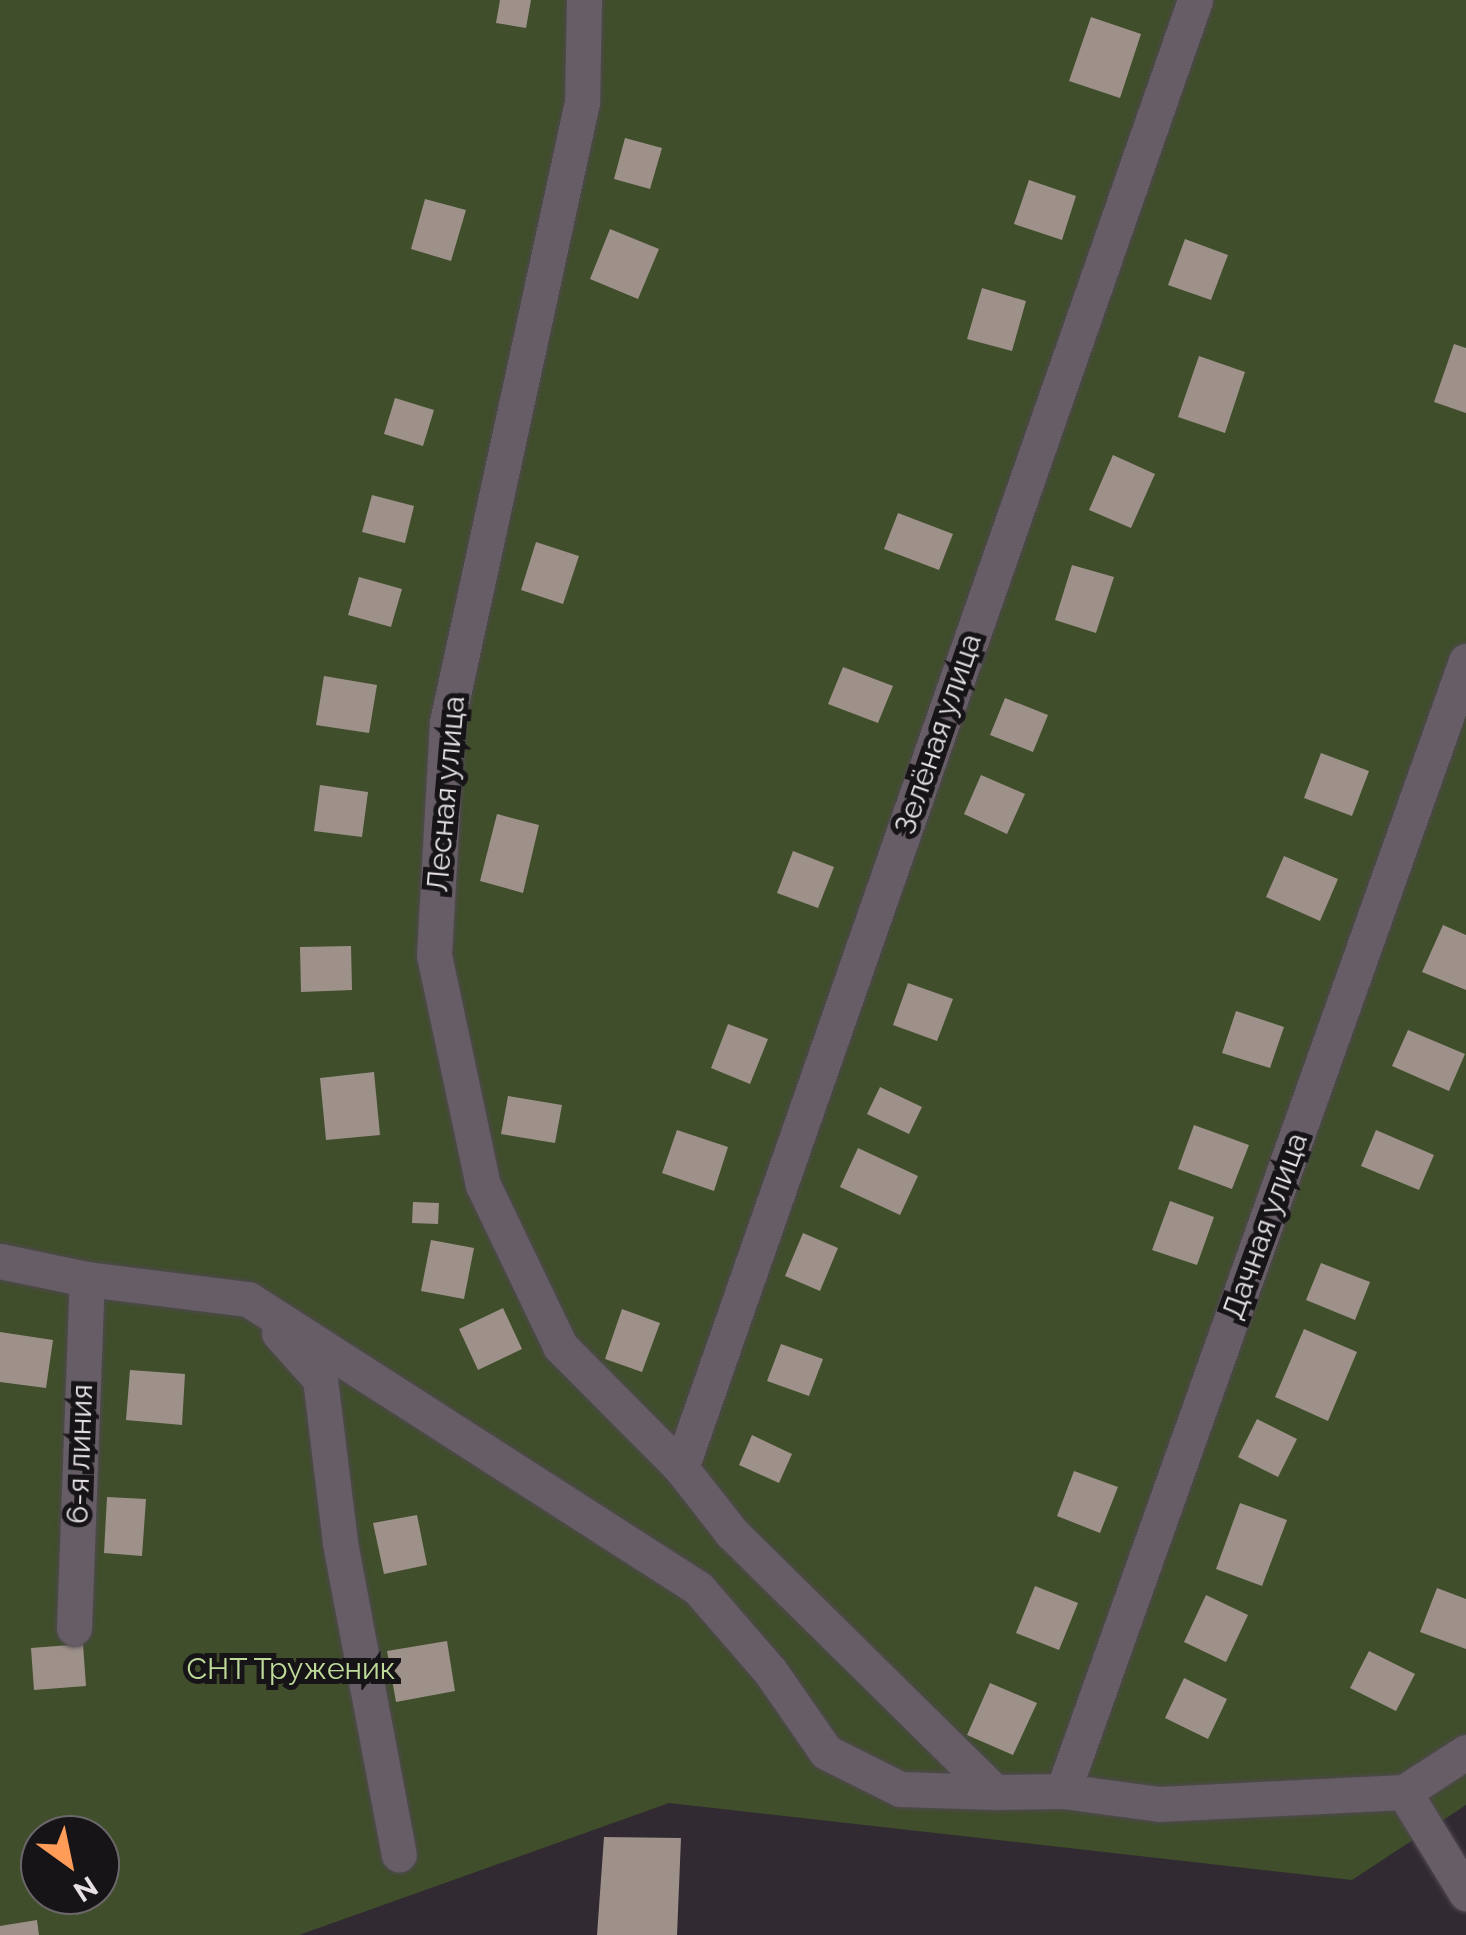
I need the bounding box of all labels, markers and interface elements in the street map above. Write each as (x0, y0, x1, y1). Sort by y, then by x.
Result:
street label: Зелёная улица (887, 629, 989, 839)
street label: Лесная улица (419, 694, 473, 894)
street label: Дачная улица (1215, 1128, 1315, 1324)
street label: 6-я линия (60, 1384, 100, 1524)
park label: СНТ Труженик (186, 1651, 396, 1687)
north arrow (20, 1815, 120, 1915)
text: N (68, 1869, 103, 1909)

